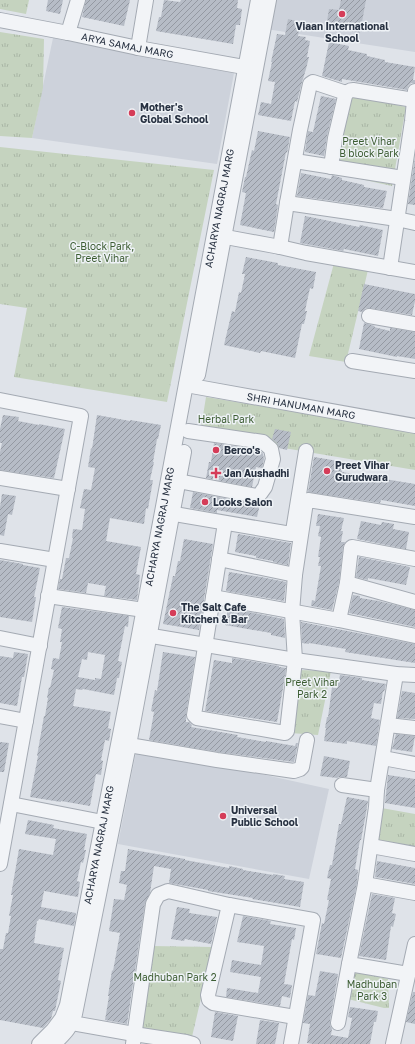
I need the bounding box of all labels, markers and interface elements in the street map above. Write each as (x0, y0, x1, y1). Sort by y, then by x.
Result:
marker: Viaan International School (337, 9, 347, 19)
place label: Viaan International School (295, 20, 389, 44)
street label: ARYA SAMAJ MARG (80, 30, 174, 60)
place label: Mother's Global School (140, 101, 209, 125)
marker: Mother's Global School (127, 108, 137, 118)
park label: Preet Vihar B block Park (339, 135, 399, 159)
street label: ACHARYA NAGRAJ MARG (202, 148, 236, 269)
park label: C-Block Park, Preet Vihar (70, 240, 134, 264)
street label: SHRI HANUMAN MARG (246, 390, 357, 421)
park label: Herbal Park (198, 413, 255, 425)
place label: Berco's (224, 444, 261, 456)
marker: Berco's (211, 445, 221, 455)
place label: Preet Vihar Gurudwara (335, 459, 389, 483)
street label: ACHARYA NAGRAJ MARG (142, 466, 176, 587)
marker: Preet Vihar Gurudwara (322, 466, 332, 476)
place label: Jan Aushadhi (224, 467, 290, 479)
marker: Jan Aushadhi (211, 468, 221, 478)
place label: Looks Salon (213, 496, 272, 508)
marker: Looks Salon (200, 497, 210, 507)
place label: The Salt Cafe Kitchen & Bar (181, 601, 248, 625)
marker: The Salt Cafe Kitchen & Bar (168, 608, 178, 618)
park label: Preet Vihar Park 2 (285, 676, 339, 700)
street label: ACHARYA NAGRAJ MARG (81, 784, 116, 905)
place label: Universal Public School (231, 804, 299, 828)
marker: Universal Public School (218, 811, 228, 821)
park label: Madhuban Park 2 (134, 971, 217, 983)
park label: Madhuban Park 3 (347, 978, 397, 1002)

